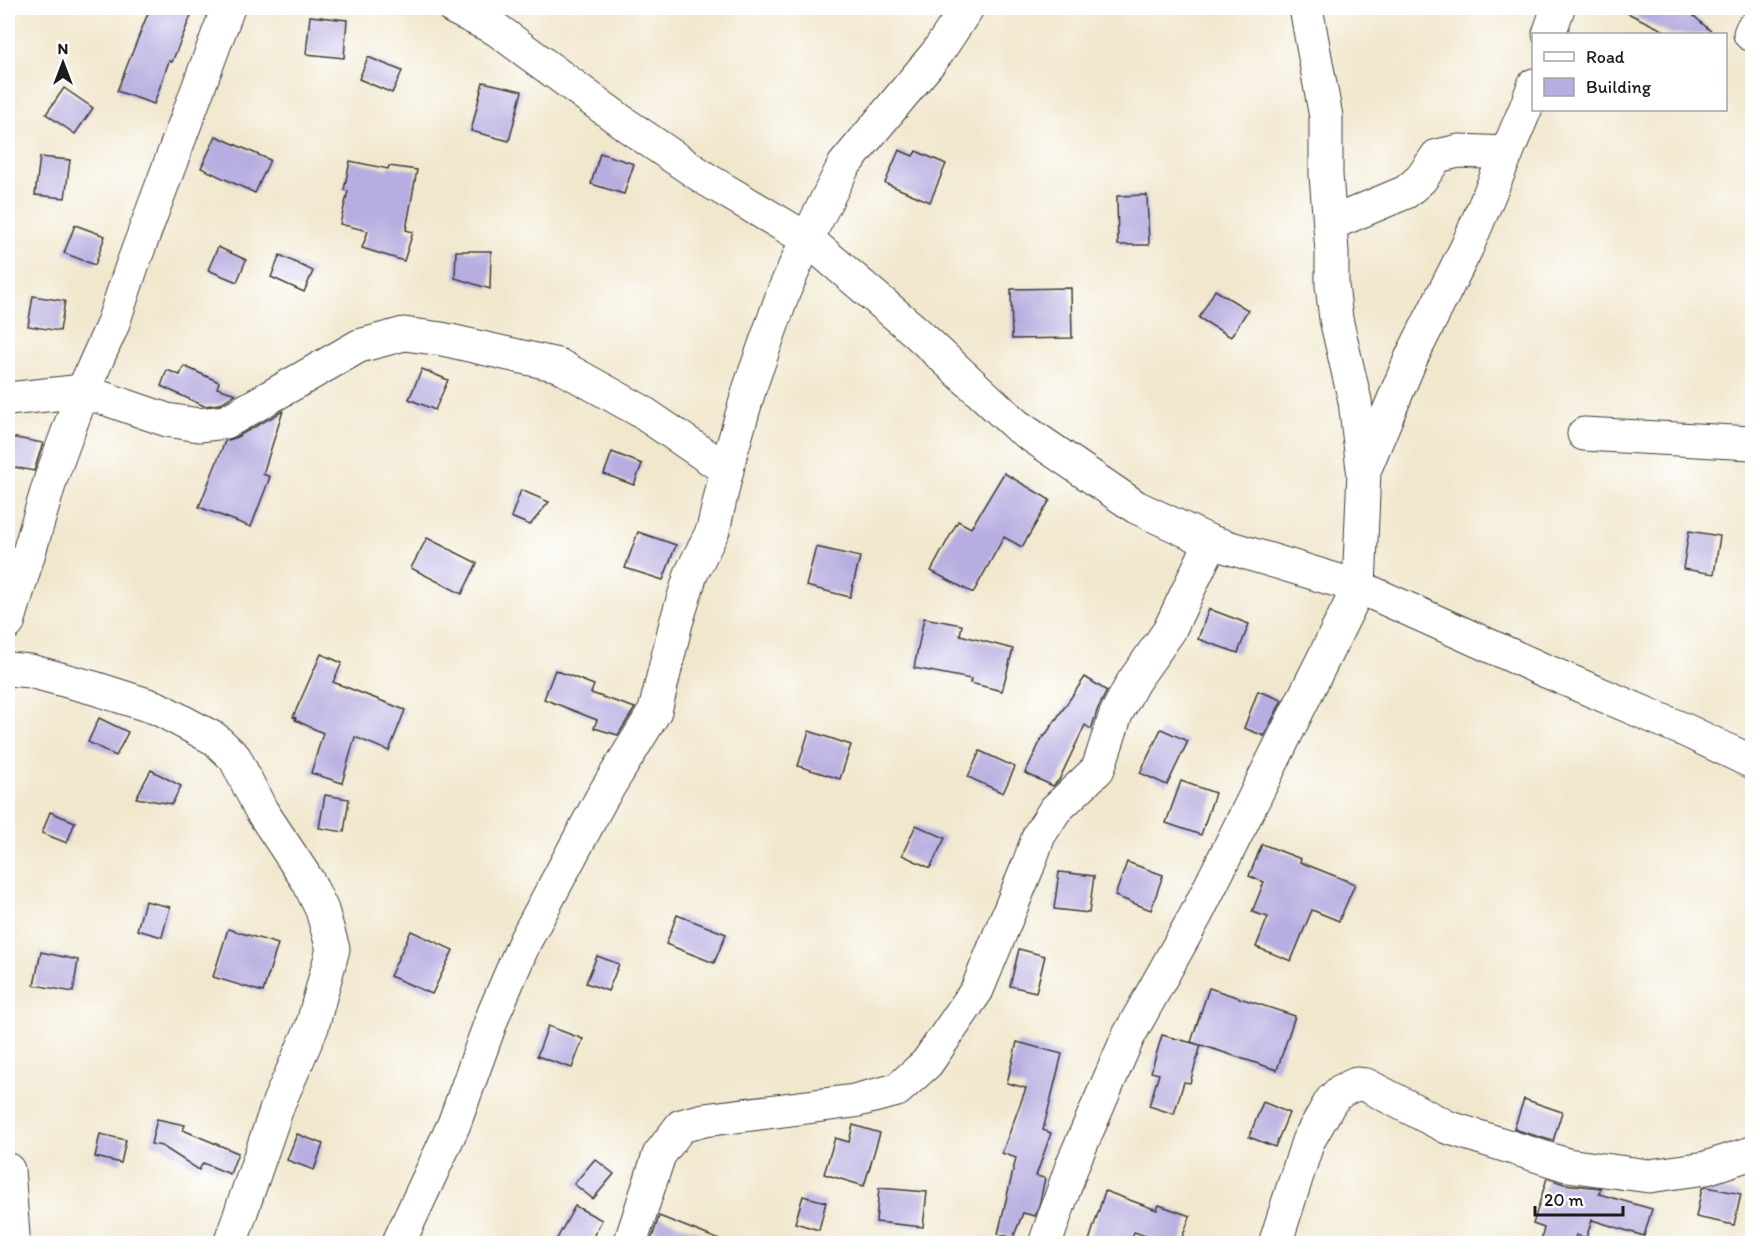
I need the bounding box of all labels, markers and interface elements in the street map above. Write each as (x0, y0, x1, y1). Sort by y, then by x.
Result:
north arrow (33, 33, 93, 93)
legend (1532, 33, 1727, 111)
text: N (58, 39, 68, 58)
text: Road (1586, 46, 1625, 68)
text: Building (1586, 76, 1652, 98)
scale bar (1535, 1179, 1624, 1217)
text: 20 m (1544, 1189, 1584, 1211)

